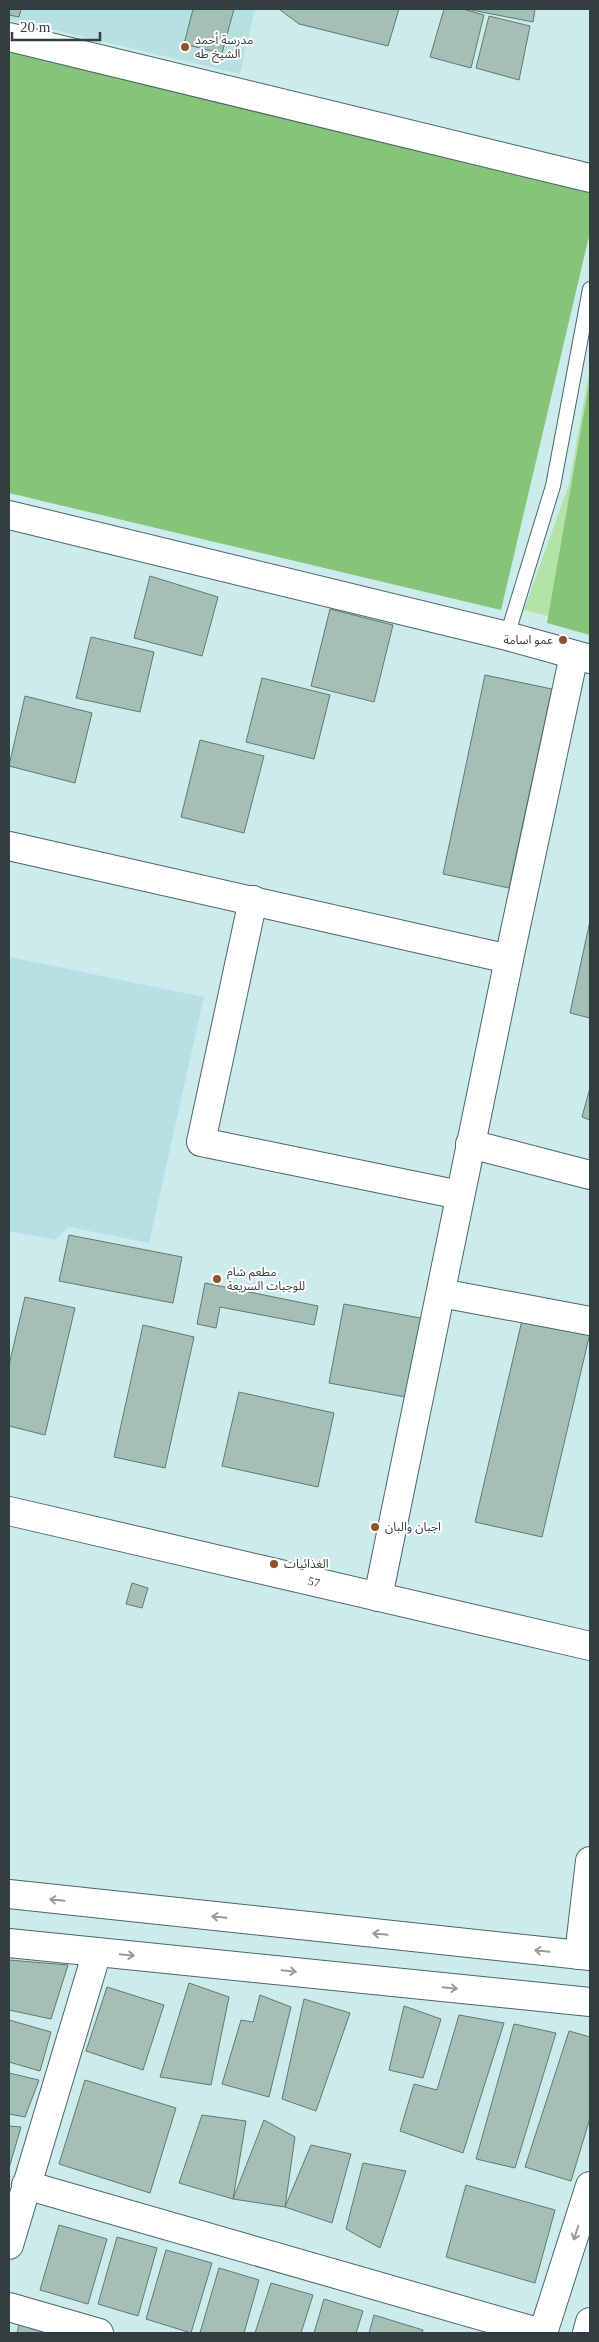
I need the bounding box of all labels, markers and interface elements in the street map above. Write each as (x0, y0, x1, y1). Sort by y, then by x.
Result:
scale bar (12, 10, 100, 42)
text: 20 m (20, 19, 51, 35)
place label: مدرسة أحمد الشيخ طه (195, 32, 253, 63)
marker: مدرسة أحمد الشيخ طه (179, 41, 191, 53)
place label: عمو اسامة (503, 633, 553, 647)
marker: عمو اسامة (557, 634, 569, 646)
place label: مطعم شام للوجبات السريعة (227, 1265, 305, 1293)
marker: مطعم شام للوجبات السريعة (211, 1273, 223, 1285)
place label: اجبان والبان (385, 1520, 441, 1534)
marker: اجبان والبان (369, 1521, 381, 1533)
place label: الغذائيات (284, 1557, 329, 1571)
marker: الغذائيات (268, 1558, 280, 1570)
street label: 57 (307, 1574, 321, 1590)
one-way arrow (49, 1895, 65, 1904)
one-way arrow (211, 1912, 227, 1922)
one-way arrow (372, 1929, 388, 1939)
one-way arrow (534, 1946, 550, 1956)
one-way arrow (119, 1950, 135, 1960)
one-way arrow (280, 1966, 296, 1976)
one-way arrow (442, 1983, 458, 1993)
one-way arrow (571, 2224, 580, 2240)

